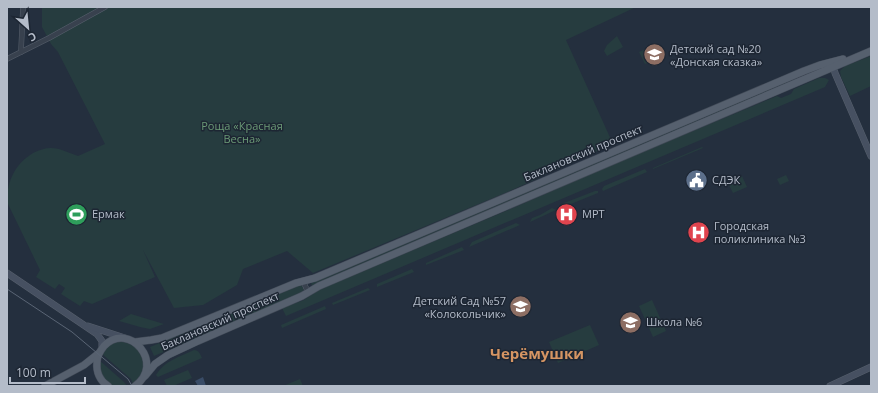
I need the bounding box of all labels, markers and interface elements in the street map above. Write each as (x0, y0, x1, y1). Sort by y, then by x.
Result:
north arrow (8, 8, 48, 48)
text: С (26, 29, 39, 46)
place label: Детский сад №20 «Донская сказка» (670, 41, 763, 69)
school or university icon: Детский сад №20 «Донская сказка» (642, 42, 668, 68)
park label: Роща «Красная Весна» (201, 118, 283, 146)
street label: Баклановский проспект (521, 121, 645, 184)
public building icon: СДЭК (684, 167, 710, 193)
place label: СДЭК (712, 172, 740, 187)
sports icon: Ермак (64, 201, 90, 227)
hospital icon: МРТ (554, 201, 580, 227)
place label: Ермак (92, 206, 125, 221)
place label: МРТ (582, 206, 605, 221)
place label: Городская поликлиника №3 (714, 218, 806, 246)
hospital icon: Городская поликлиника №3 (686, 219, 712, 245)
street label: Баклановский проспект (158, 288, 281, 353)
place label: Детский Сад №57 «Колокольчик» (413, 293, 507, 321)
school or university icon: Детский Сад №57 «Колокольчик» (508, 294, 534, 320)
school or university icon: Школа №6 (618, 309, 644, 335)
place label: Школа №6 (646, 314, 702, 329)
district label: Черёмушки (490, 343, 584, 363)
scale bar (10, 359, 85, 385)
text: 100 m (16, 364, 51, 381)

